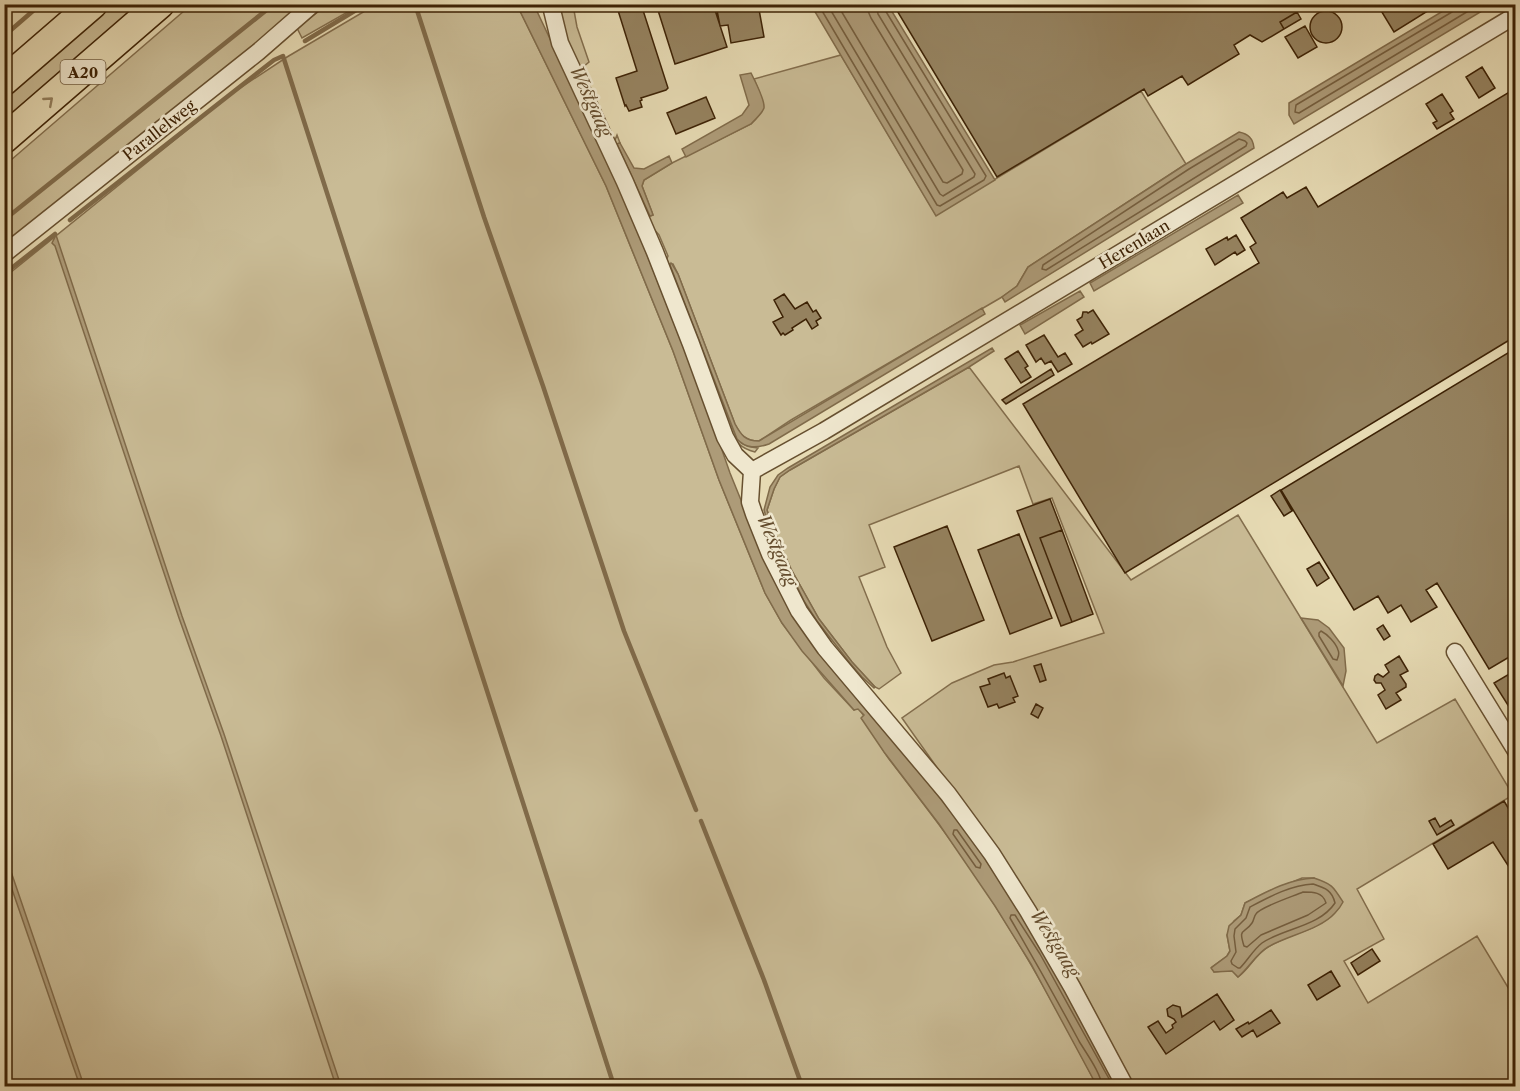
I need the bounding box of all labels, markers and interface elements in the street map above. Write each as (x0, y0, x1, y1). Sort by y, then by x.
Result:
road number: A20 (60, 60, 106, 84)
water label: Westgaag (565, 62, 618, 142)
street label: Parallelweg (119, 95, 200, 165)
one-way arrow (42, 97, 53, 108)
street label: Herenlaan (1095, 215, 1173, 273)
water label: Westgaag (752, 510, 803, 591)
water label: Westgaag (1025, 905, 1086, 983)

